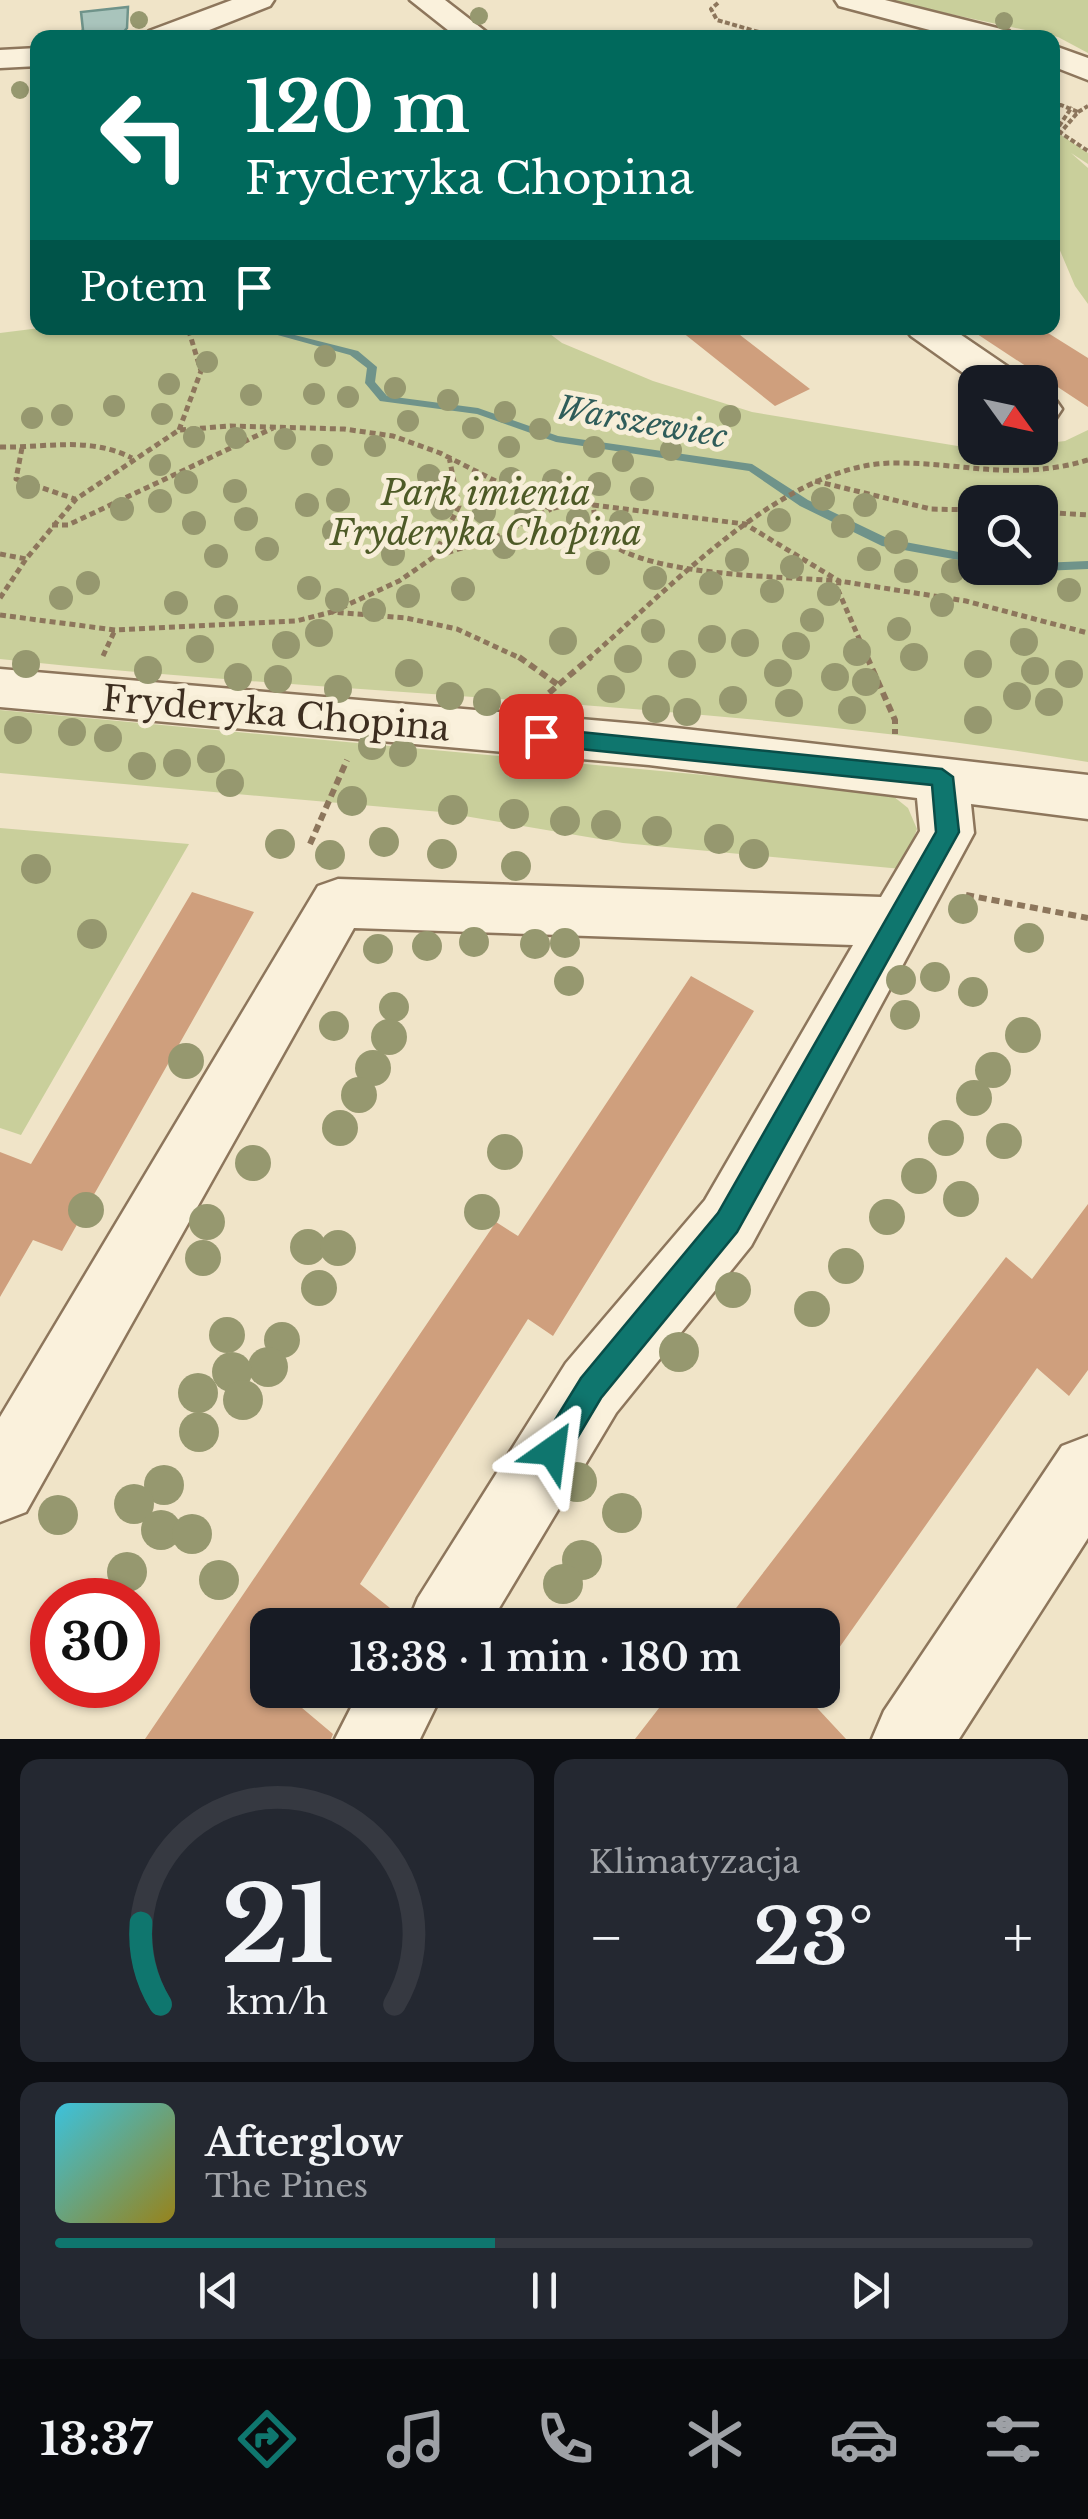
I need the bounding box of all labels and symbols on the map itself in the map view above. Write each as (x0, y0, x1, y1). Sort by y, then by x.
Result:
north arrow (958, 365, 1058, 465)
water label: Warszewiec (553, 387, 731, 457)
park label: Park imienia Fryderyka Chopina (329, 471, 642, 554)
street label: Fryderyka Chopina (100, 676, 452, 750)
pin (499, 694, 584, 779)
position arrow (500, 1399, 604, 1503)
speed limit sign: 30 (30, 1578, 160, 1708)

